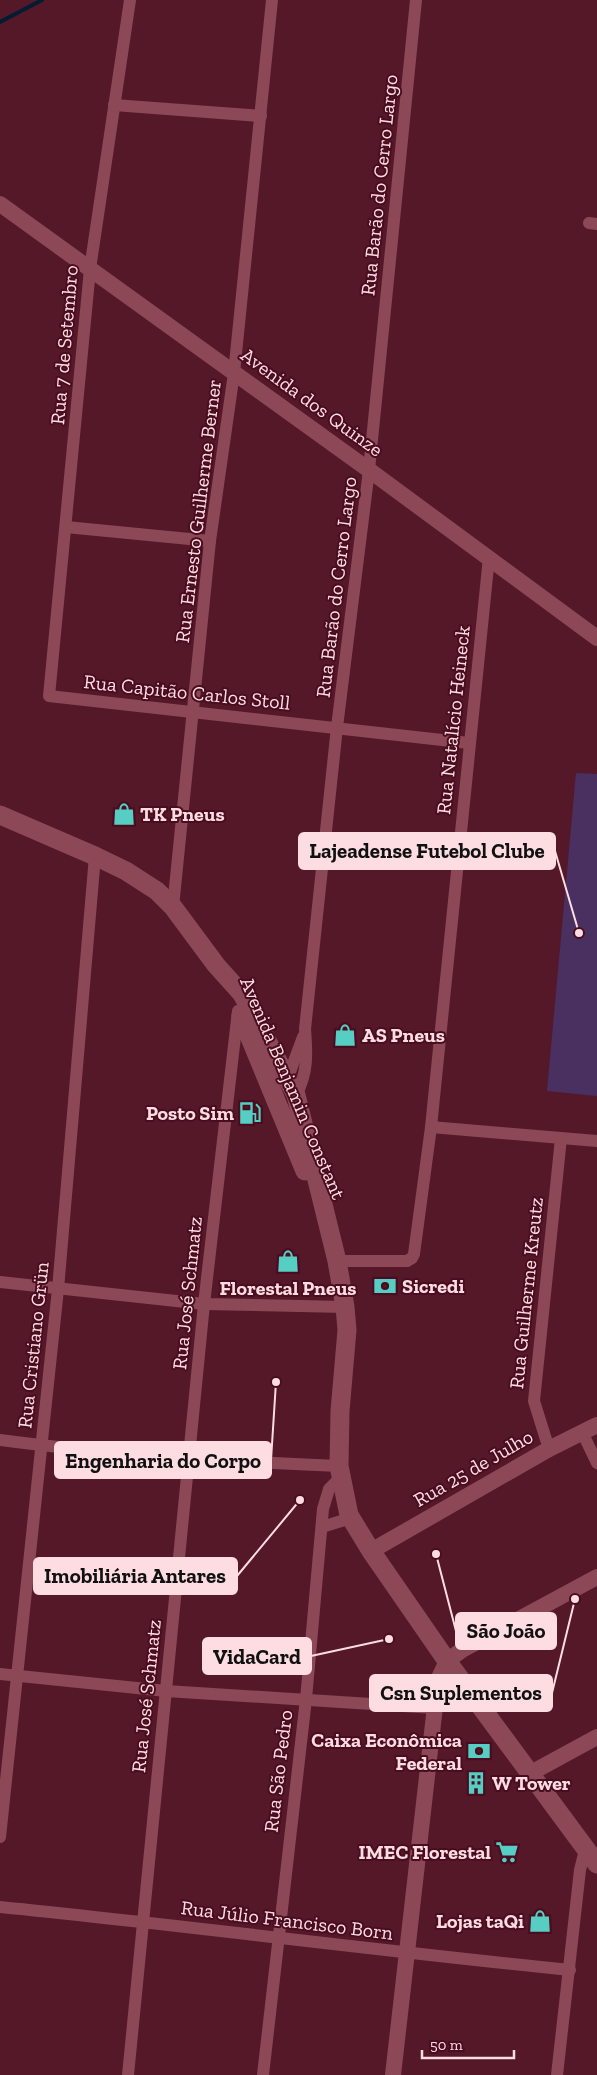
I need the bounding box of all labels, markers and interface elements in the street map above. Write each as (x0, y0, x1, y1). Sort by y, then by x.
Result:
street label: Rua Barão do Cerro Largo (355, 73, 403, 297)
street label: Rua 7 de Setembro (45, 264, 83, 426)
street label: Avenida dos Quinze (236, 342, 388, 462)
street label: Rua Ernesto Guilherme Berner (170, 378, 226, 644)
street label: Rua Barão do Cerro Largo (311, 475, 361, 699)
street label: Rua Natalício Heineck (431, 624, 475, 815)
street label: Rua Capitão Carlos Stoll (83, 669, 291, 715)
shop icon: TK Pneus (111, 801, 137, 827)
place label: TK Pneus (140, 802, 225, 826)
callout: Lajeadense Futebol Clube (299, 833, 555, 869)
text: Lajeadense Futebol Clube (309, 838, 545, 863)
street label: Avenida Benjamin Constant (235, 973, 351, 1203)
shop icon: AS Pneus (332, 1022, 358, 1048)
place label: AS Pneus (362, 1023, 445, 1047)
fuel station icon: Posto Sim (237, 1100, 263, 1126)
place label: Posto Sim (146, 1101, 234, 1125)
street label: Rua Guilherme Kreutz (504, 1196, 548, 1390)
street label: Rua José Schmatz (167, 1215, 207, 1371)
shop icon: Florestal Pneus (275, 1248, 301, 1274)
street label: Rua Cristiano Grün (12, 1260, 54, 1429)
bank icon: Sicredi (372, 1273, 398, 1299)
place label: Sicredi (402, 1274, 464, 1298)
place label: Florestal Pneus (219, 1276, 357, 1300)
street label: Rua 25 de Julho (409, 1424, 537, 1512)
callout: Engenharia do Corpo (55, 1442, 271, 1478)
text: Engenharia do Corpo (65, 1448, 261, 1473)
callout: Imobiliária Antares (34, 1558, 237, 1594)
text: Imobiliária Antares (44, 1563, 226, 1588)
callout: São João (456, 1613, 556, 1649)
street label: Rua José Schmatz (126, 1618, 166, 1774)
text: São João (466, 1618, 546, 1643)
callout: VidaCard (203, 1638, 311, 1674)
text: VidaCard (213, 1644, 301, 1669)
callout: Csn Suplementos (370, 1675, 552, 1711)
text: Csn Suplementos (380, 1680, 542, 1705)
street label: Rua São Pedro (259, 1709, 297, 1833)
place label: Caixa Econômica Federal (311, 1728, 462, 1775)
bank icon: Caixa Econômica Federal (466, 1738, 492, 1764)
building icon: W Tower (463, 1770, 489, 1796)
place label: W Tower (492, 1771, 571, 1795)
supermarket icon: IMEC Florestal (494, 1839, 520, 1865)
place label: IMEC Florestal (359, 1840, 491, 1864)
street label: Rua Júlio Francisco Born (180, 1895, 395, 1945)
shop icon: Lojas taQi (527, 1908, 553, 1934)
place label: Lojas taQi (436, 1909, 524, 1933)
scale bar (422, 2028, 514, 2060)
text: 50 m (430, 2036, 463, 2054)

